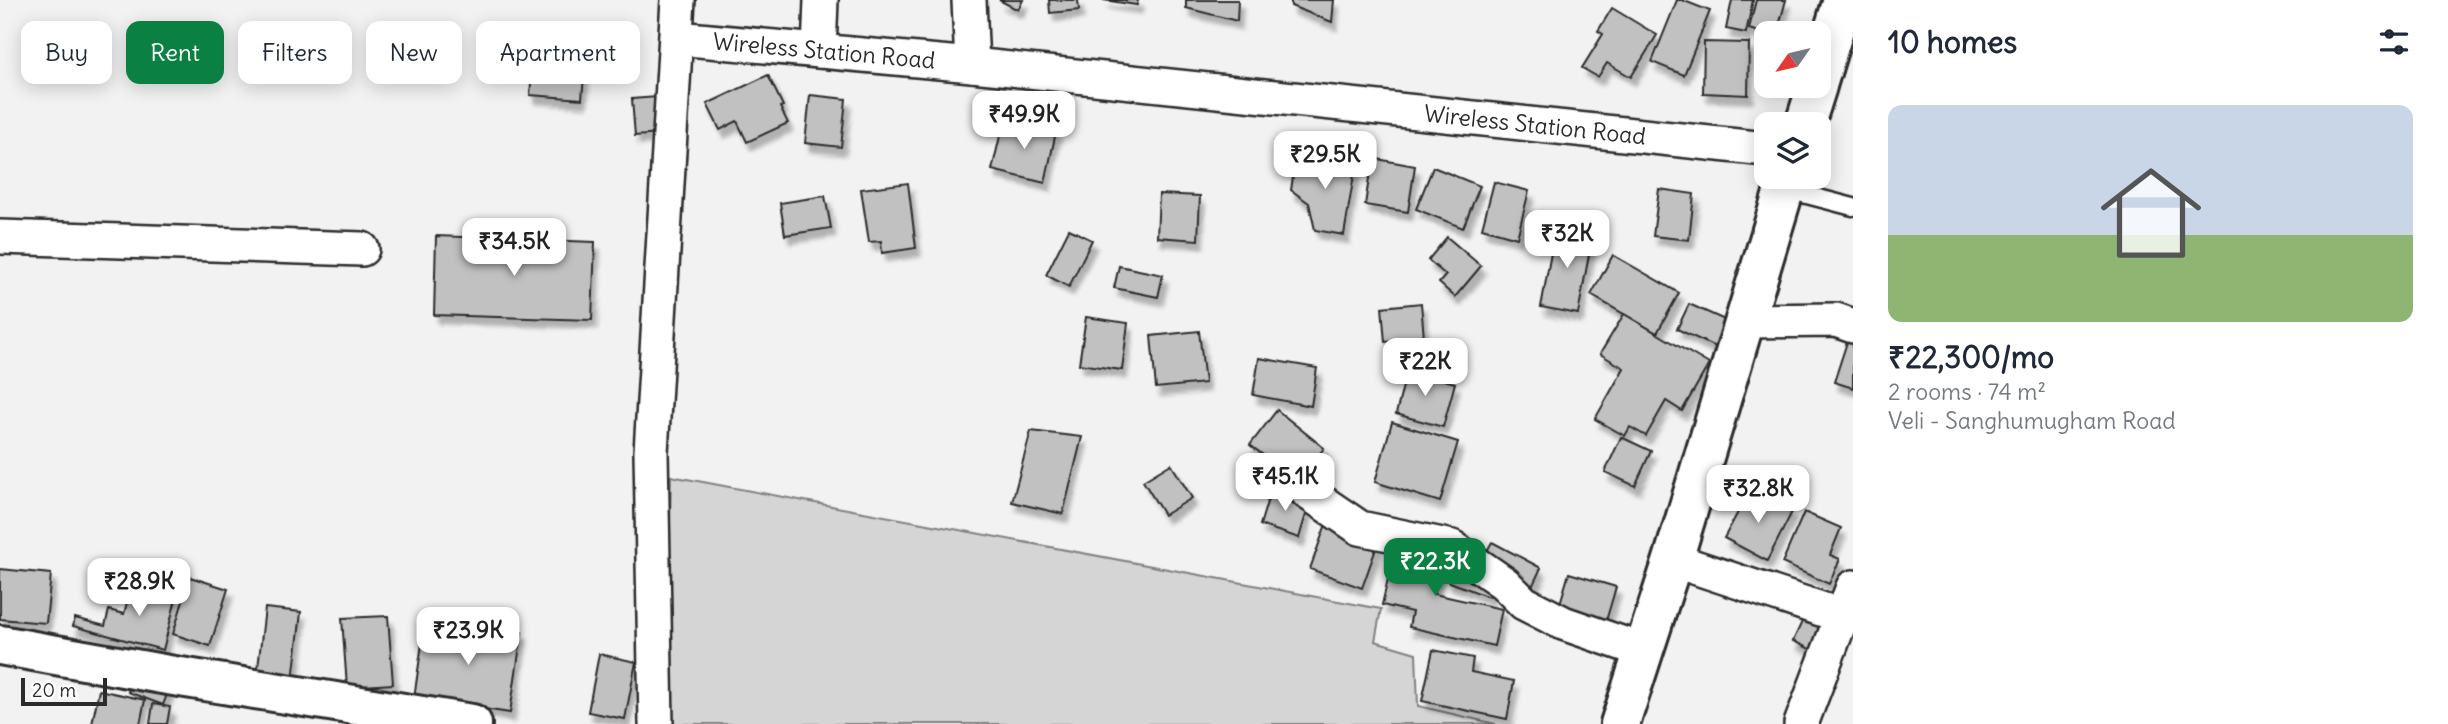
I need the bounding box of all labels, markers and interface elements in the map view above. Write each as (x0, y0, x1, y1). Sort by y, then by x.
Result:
chip: Buy (21, 21, 112, 84)
chip: Rent (126, 21, 224, 84)
chip: Filters (238, 21, 352, 84)
chip: New (366, 21, 462, 84)
chip: Apartment (476, 21, 640, 84)
north arrow (1754, 21, 1830, 98)
map controls (1754, 21, 1831, 189)
text: 10 homes (1888, 23, 2017, 61)
icon: filters (2375, 23, 2413, 61)
street label: Wireless Station Road (712, 26, 936, 75)
pin: ₹49.9K (967, 92, 1081, 151)
street label: Wireless Station Road (1423, 98, 1647, 151)
text: ₹49.9K (988, 99, 1060, 128)
button: layers (1754, 112, 1831, 189)
pin: ₹29.5K (1268, 132, 1382, 191)
text: ₹29.5K (1290, 139, 1360, 168)
icon: home (2088, 150, 2214, 276)
pin: ₹32K (1526, 210, 1608, 270)
pin: ₹34.5K (457, 218, 571, 278)
text: ₹32K (1540, 218, 1594, 247)
text: ₹34.5K (478, 226, 550, 255)
pin: ₹22K (1384, 338, 1466, 398)
text: ₹22,300/mo (1888, 338, 2054, 376)
text: ₹22K (1399, 346, 1451, 375)
text: 2 rooms · 74 m² (1888, 377, 2046, 406)
text: Veli - Sanghumugham Road (1888, 406, 2176, 435)
pin: ₹45.1K (1228, 454, 1342, 513)
text: ₹45.1K (1252, 461, 1318, 490)
pin: ₹32.8K (1701, 466, 1815, 525)
text: ₹32.8K (1722, 473, 1794, 502)
pin: ₹22.3K (1378, 538, 1492, 598)
text: ₹22.3K (1400, 546, 1470, 575)
pin: ₹28.9K (82, 558, 196, 618)
text: ₹28.9K (103, 566, 175, 595)
pin: ₹23.9K (411, 608, 525, 667)
text: ₹23.9K (432, 615, 504, 644)
scale bar (21, 675, 107, 707)
text: 20 m (32, 678, 76, 702)

